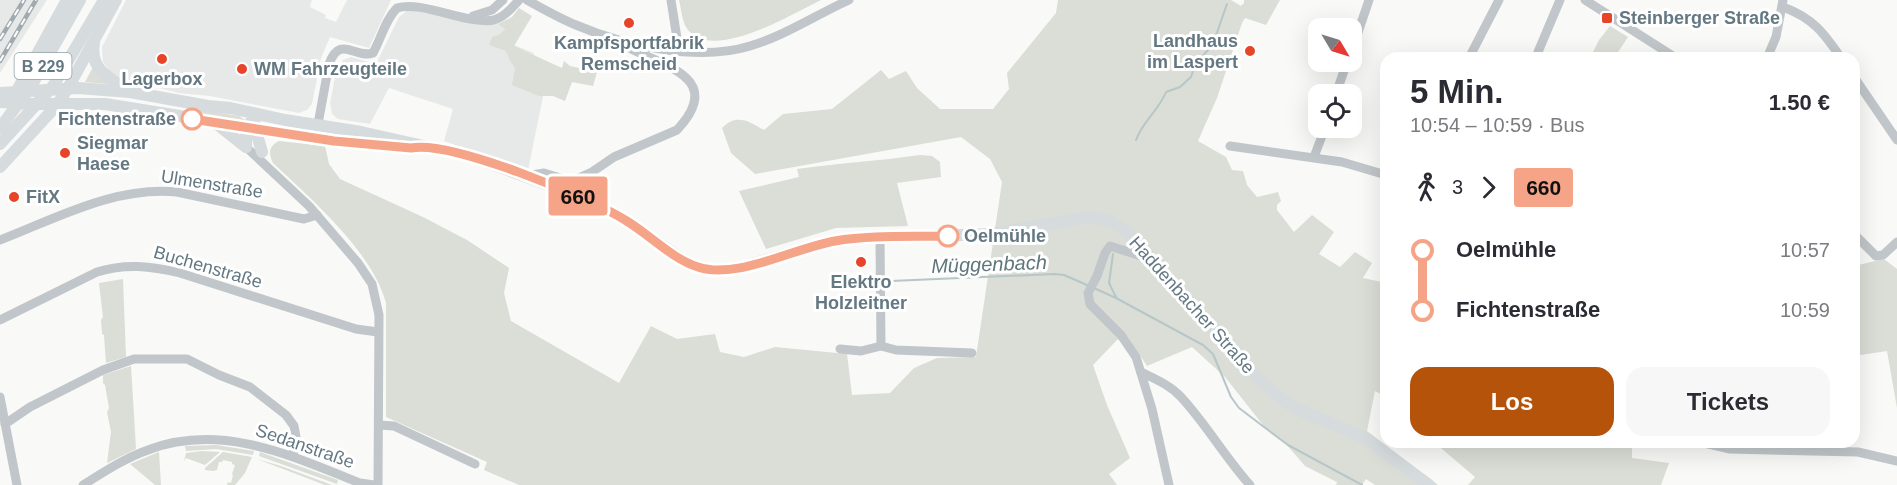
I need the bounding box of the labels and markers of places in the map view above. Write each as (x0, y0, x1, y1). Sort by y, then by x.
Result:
place label: Steinberger Straße (1619, 8, 1780, 28)
marker: Steinberger Straße (1600, 11, 1614, 25)
marker: Kampfsportfabrik Remscheid (622, 16, 636, 30)
place label: Landhaus im Laspert (1147, 31, 1238, 72)
place label: Kampfsportfabrik Remscheid (554, 33, 705, 74)
marker: Landhaus im Laspert (1243, 44, 1257, 58)
marker: Lagerbox (155, 52, 169, 66)
place label: WM Fahrzeugteile (254, 59, 407, 79)
marker: WM Fahrzeugteile (235, 62, 249, 76)
place label: Lagerbox (121, 69, 203, 89)
marker: Fichtenstraße (181, 108, 203, 130)
place label: Fichtenstraße (58, 109, 176, 129)
place label: Siegmar Haese (77, 133, 148, 174)
marker: Siegmar Haese (58, 146, 72, 160)
place label: FitX (26, 187, 60, 207)
marker: FitX (7, 190, 21, 204)
marker: Oelmühle (937, 225, 959, 247)
place label: Oelmühle (964, 226, 1046, 246)
marker: Elektro Holzleitner (854, 255, 868, 269)
place label: Elektro Holzleitner (815, 272, 907, 313)

